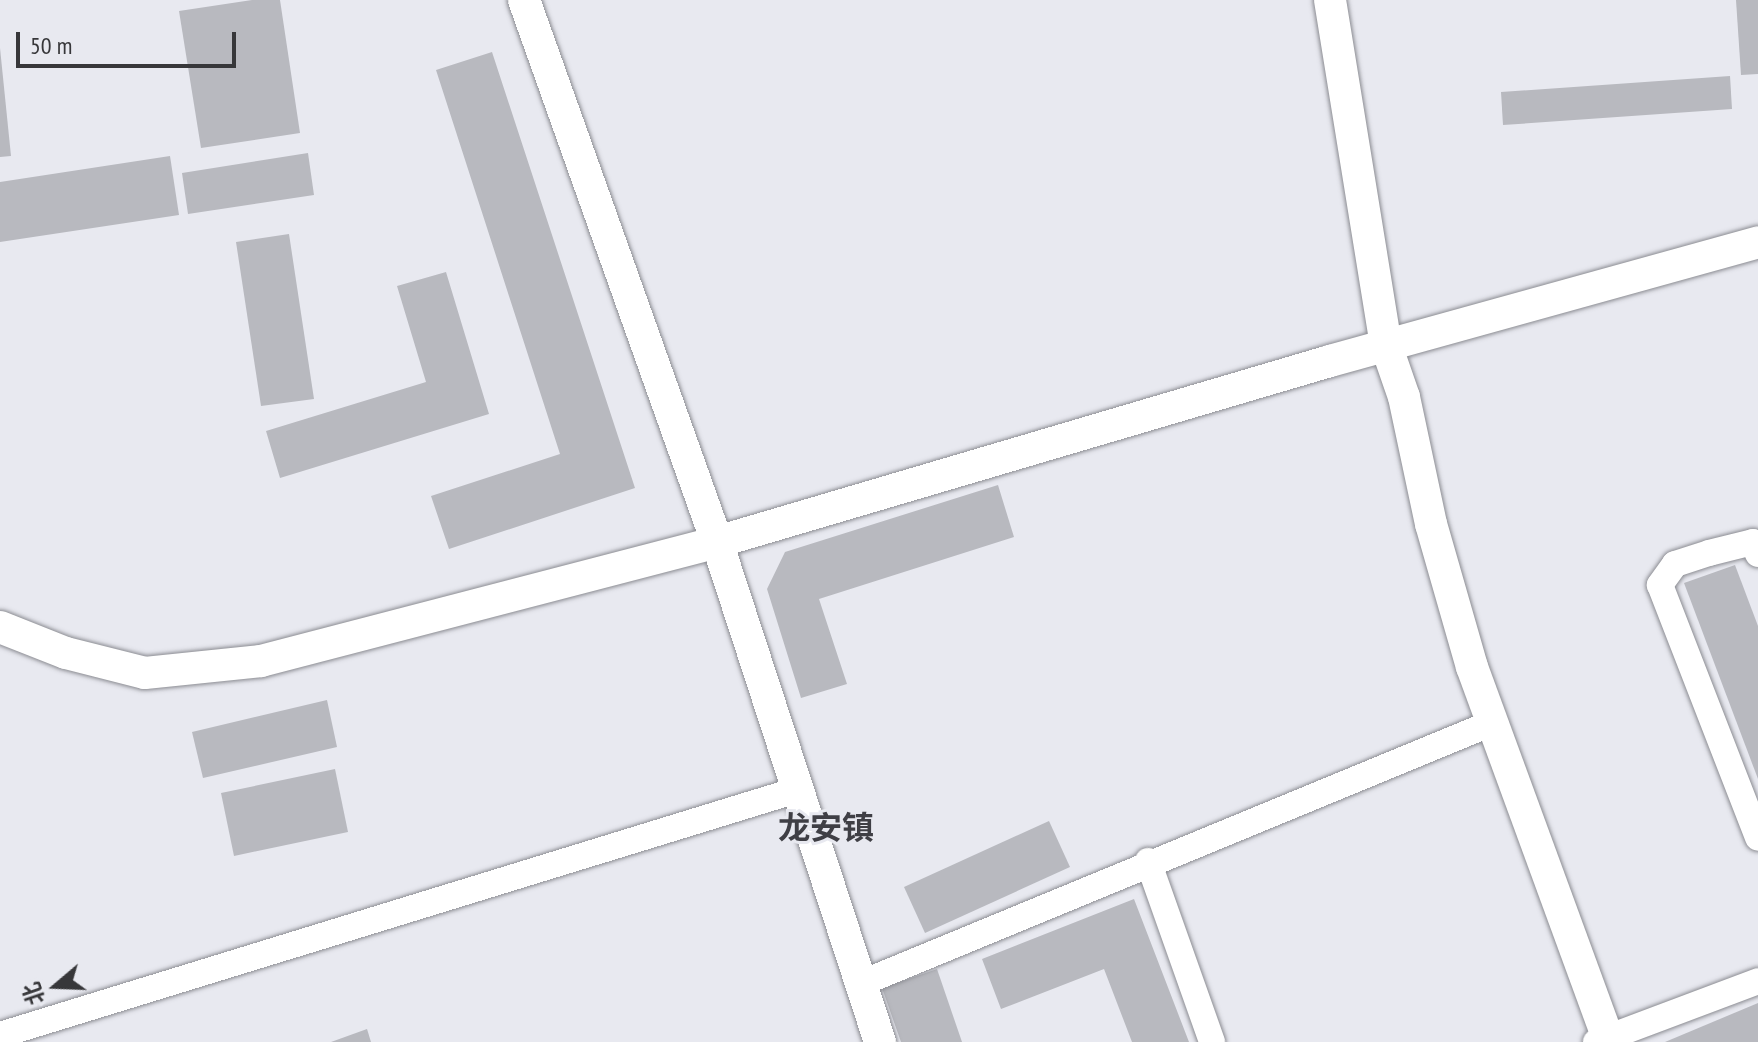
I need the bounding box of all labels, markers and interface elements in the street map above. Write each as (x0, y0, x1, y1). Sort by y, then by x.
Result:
scale bar (20, 16, 240, 66)
text: 50 m (30, 30, 72, 61)
district label: 龙安镇 (778, 808, 874, 846)
north arrow (16, 946, 96, 1026)
text: 北 (16, 979, 50, 1009)

